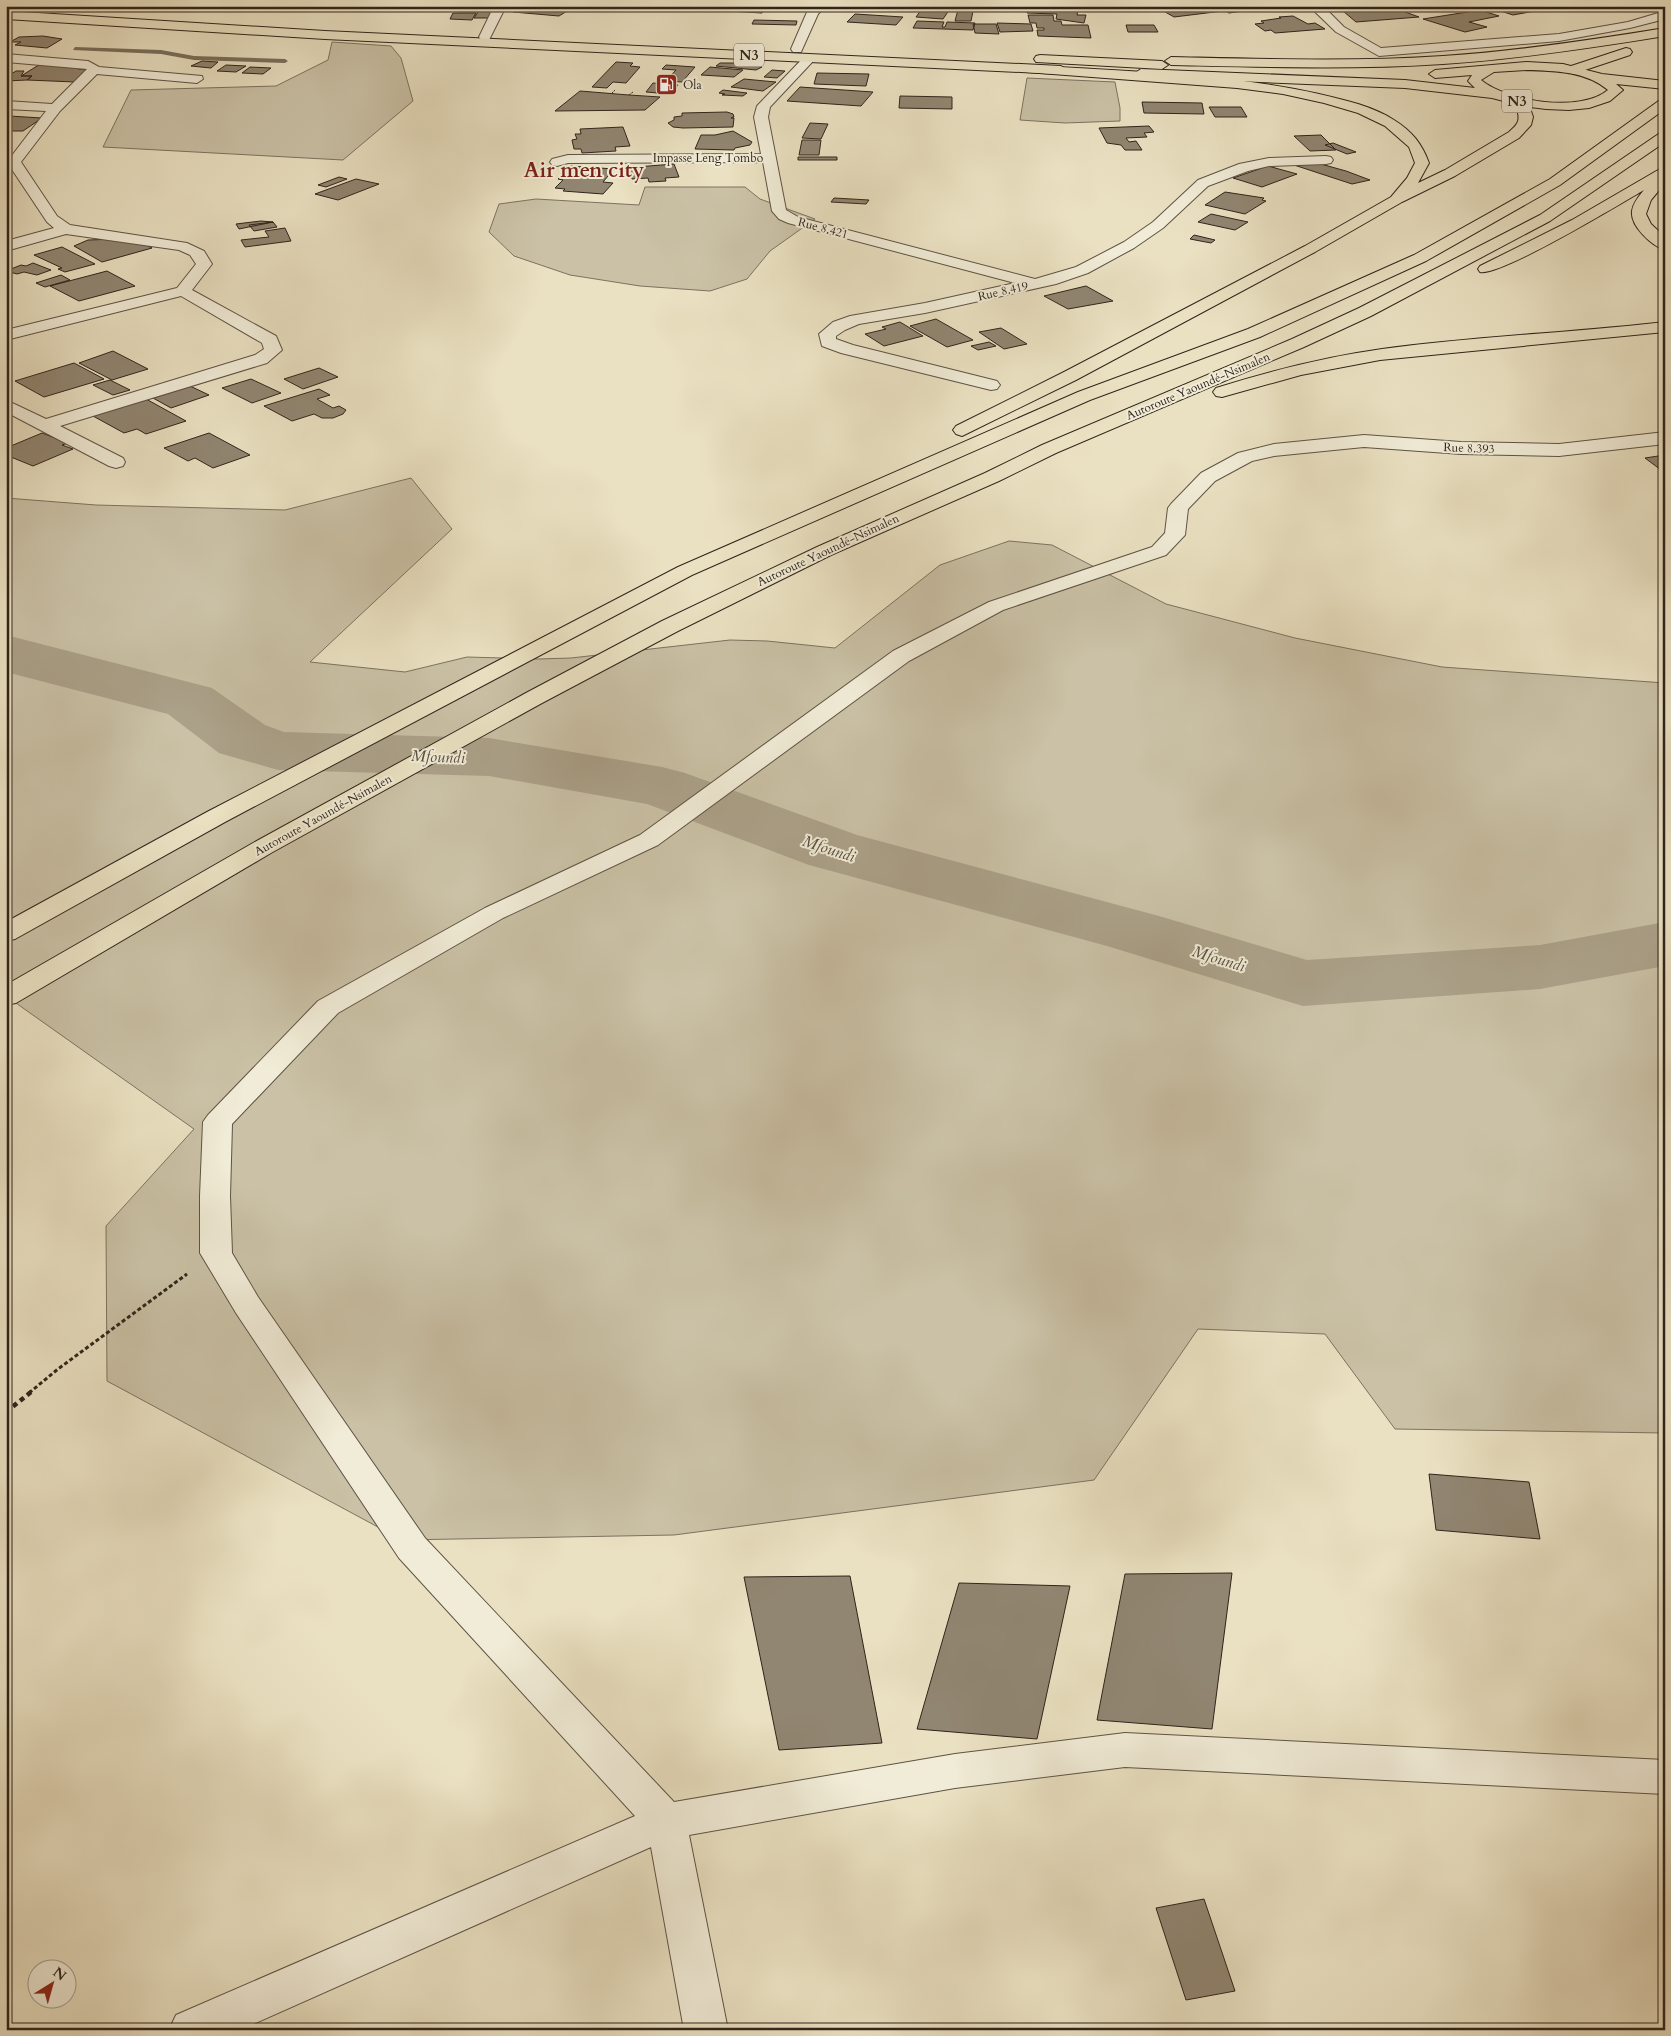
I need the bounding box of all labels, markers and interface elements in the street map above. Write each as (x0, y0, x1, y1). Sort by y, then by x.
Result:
road number: N3 (734, 44, 764, 66)
fuel station icon: Ola (655, 73, 679, 97)
place label: Ola (683, 77, 702, 93)
road number: N3 (1502, 90, 1532, 112)
street label: Impasse Leng Tombo (653, 150, 764, 166)
district label: Air men city (524, 156, 644, 185)
street label: Rue 8.421 (796, 214, 850, 242)
street label: Rue 8.419 (976, 277, 1030, 305)
street label: Autoroute Yaoundé-Nsimalen (1124, 348, 1273, 424)
street label: Rue 8.393 (1443, 439, 1495, 457)
street label: Autoroute Yaoundé-Nsimalen (754, 510, 902, 590)
water label: Mfoundi (411, 745, 466, 769)
street label: Autoroute Yaoundé-Nsimalen (251, 770, 395, 860)
water label: Mfoundi (800, 830, 858, 868)
water label: Mfoundi (1190, 941, 1248, 978)
north arrow (28, 1958, 78, 2008)
text: N (49, 1963, 70, 1985)

